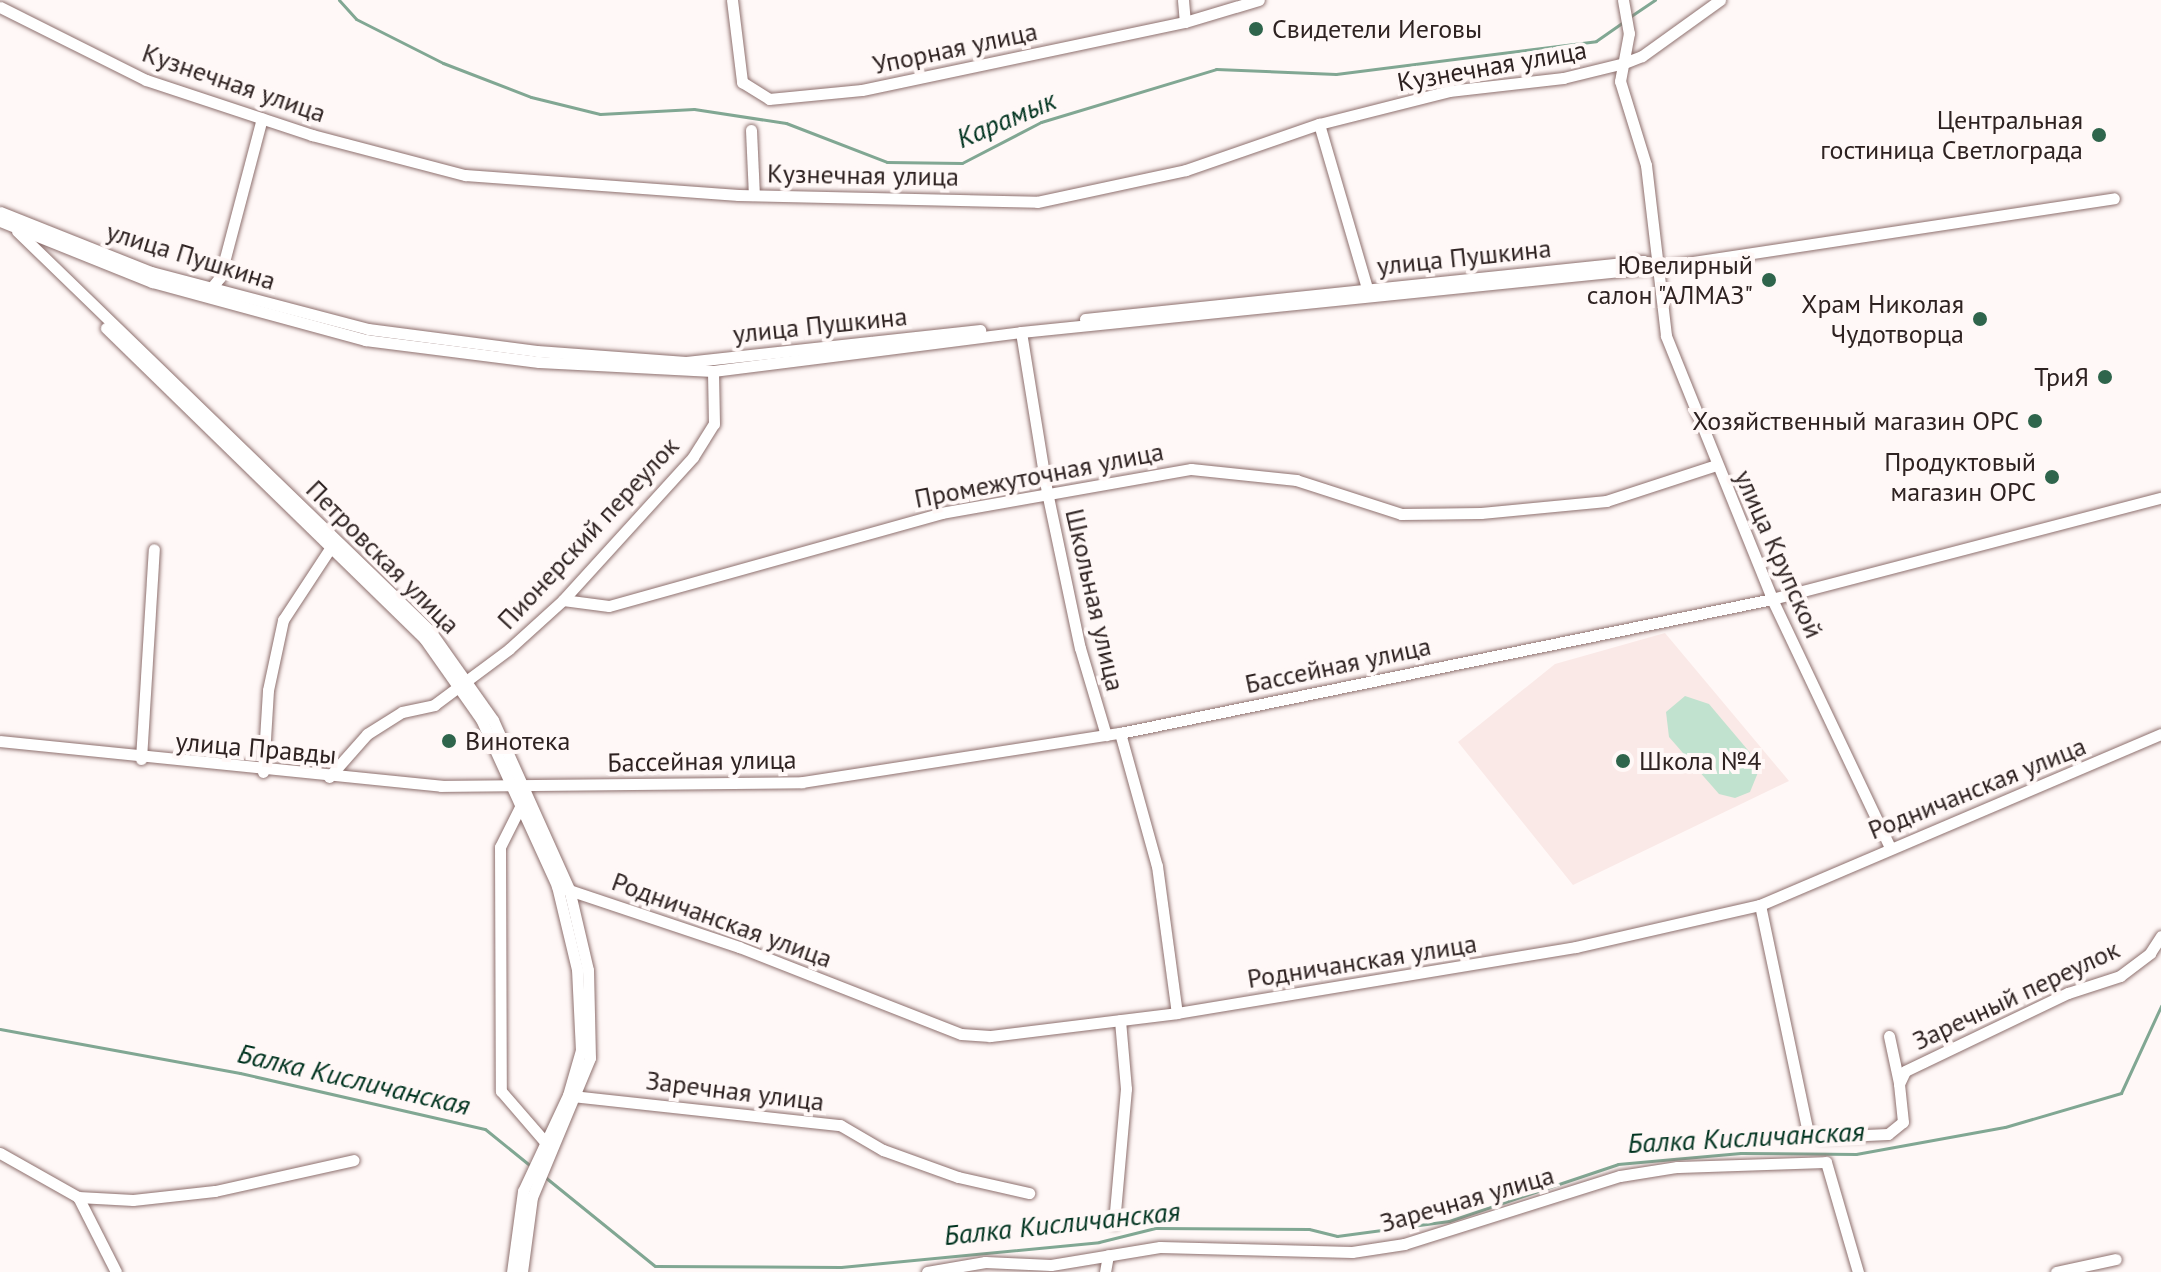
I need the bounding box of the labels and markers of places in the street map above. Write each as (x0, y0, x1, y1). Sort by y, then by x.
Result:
place label: Свидетели Иеговы (1272, 13, 1482, 45)
marker: Свидетели Иеговы (1247, 20, 1265, 38)
place label: Центральная гостиница Светлограда (1820, 104, 2083, 166)
marker: Центральная гостиница Светлограда (2090, 126, 2108, 144)
place label: Ювелирный салон "АЛМАЗ" (1585, 249, 1753, 310)
marker: Ювелирный салон "АЛМАЗ" (1760, 271, 1778, 289)
place label: Храм Николая Чудотворца (1801, 288, 1964, 350)
marker: Храм Николая Чудотворца (1971, 310, 1989, 328)
place label: ТриЯ (2034, 361, 2089, 393)
marker: ТриЯ (2096, 368, 2114, 386)
place label: Хозяйственный магазин ОРС (1692, 405, 2019, 437)
marker: Хозяйственный магазин ОРС (2026, 412, 2044, 430)
place label: Продуктовый магазин ОРС (1884, 446, 2036, 508)
marker: Продуктовый магазин ОРС (2043, 468, 2061, 486)
place label: Винотека (465, 725, 570, 757)
marker: Винотека (440, 732, 458, 750)
place label: Школа №4 (1639, 745, 1761, 777)
marker: Школа №4 (1614, 752, 1632, 770)

